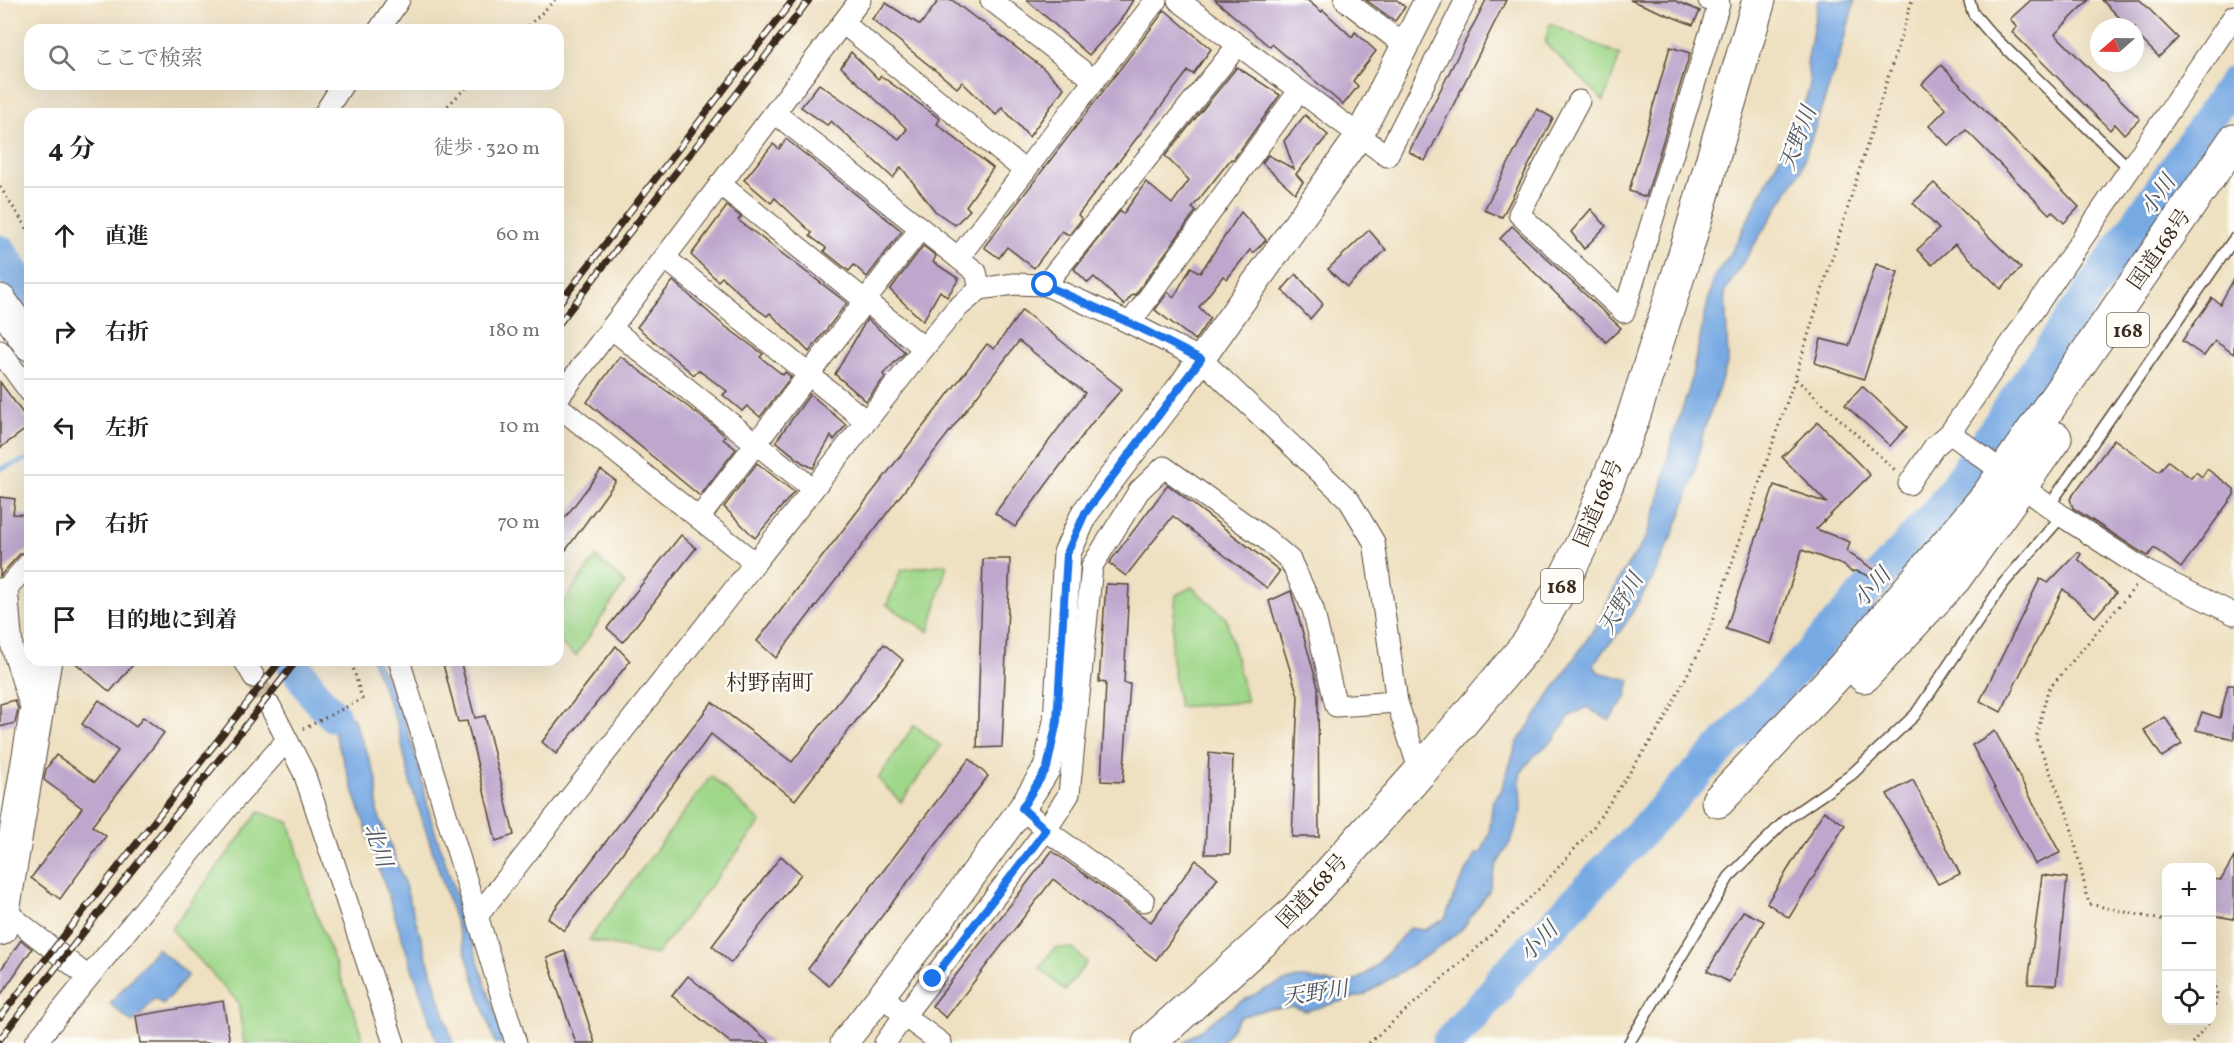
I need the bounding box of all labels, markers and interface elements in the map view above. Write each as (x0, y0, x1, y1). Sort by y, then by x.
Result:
north arrow (2090, 18, 2144, 72)
search box (24, 24, 564, 90)
icon: search (45, 41, 78, 74)
text: ここで検索 (93, 44, 203, 75)
water label: 天野川 (1773, 101, 1826, 175)
text: 4 分 (48, 132, 95, 168)
text: 徒歩 · 320 m (434, 135, 540, 163)
water label: 小川 (2134, 168, 2186, 223)
street label: 国道168号 (2122, 204, 2199, 296)
icon: ahead (48, 219, 81, 252)
text: 60 m (496, 221, 540, 249)
text: 直進 (105, 222, 149, 253)
route start (1031, 271, 1057, 297)
road number: 168 (2107, 313, 2149, 347)
icon: right (48, 315, 81, 348)
text: 180 m (488, 317, 540, 345)
text: 右折 (105, 318, 149, 349)
icon: left (48, 411, 81, 444)
text: 10 m (499, 413, 540, 441)
text: 左折 (105, 414, 149, 445)
street label: 国道168号 (1568, 455, 1631, 552)
icon: right (48, 507, 81, 540)
text: 70 m (497, 509, 540, 537)
text: 右折 (105, 510, 149, 541)
water label: 小川 (1847, 560, 1900, 615)
water label: 天野川 (1592, 566, 1653, 641)
road number: 168 (1541, 569, 1583, 603)
icon: arrive (48, 603, 81, 636)
text: 目的地に到着 (105, 606, 237, 637)
district label: 村野南町 (726, 669, 814, 700)
water label: 北川 (355, 820, 399, 873)
street label: 国道168号 (1271, 848, 1355, 936)
map controls (2162, 863, 2216, 1025)
button: + (2162, 863, 2216, 917)
water label: 小川 (1513, 915, 1568, 969)
button: − (2162, 917, 2216, 971)
route end (919, 965, 945, 991)
button: locate (2162, 971, 2216, 1025)
water label: 天野川 (1281, 974, 1352, 1014)

